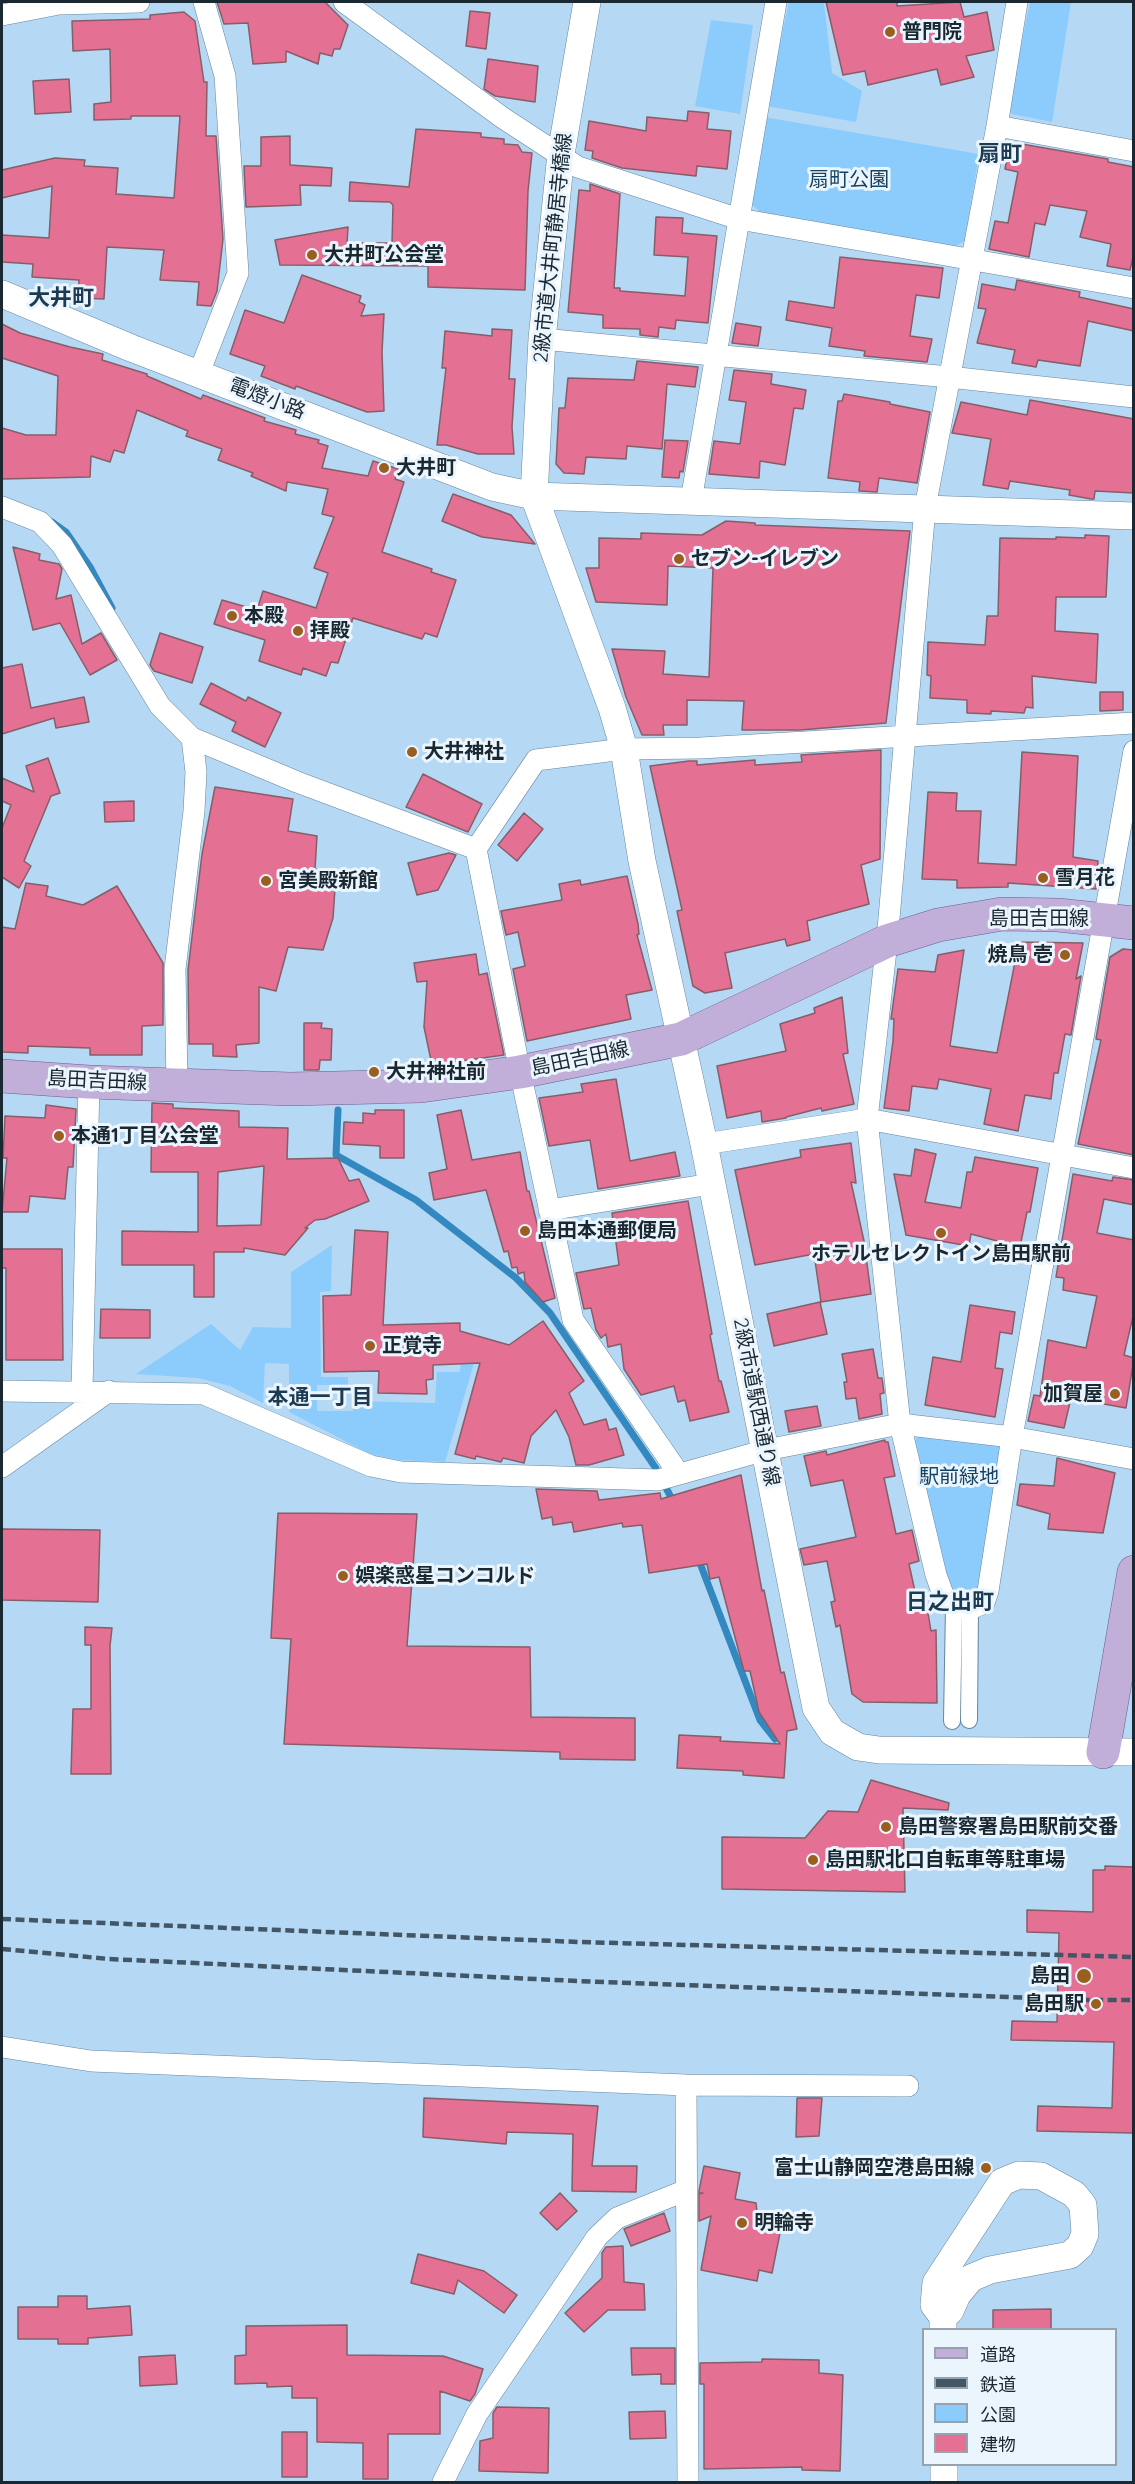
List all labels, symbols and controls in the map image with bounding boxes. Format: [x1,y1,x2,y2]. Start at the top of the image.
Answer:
place label: 普門院 [902,20,962,44]
marker: 普門院 [883,25,897,39]
street label: 2級市道大井町静居寺橋線 [529,132,577,364]
district label: 扇町 [978,141,1022,167]
park label: 扇町公園 [809,168,889,192]
place label: 大井町公会堂 [324,243,444,267]
marker: 大井町公会堂 [305,248,319,262]
district label: 大井町 [28,285,94,311]
street label: 電燈小路 [225,373,309,425]
place label: 大井町 [396,456,456,480]
marker: 大井町 [377,461,391,475]
place label: セブン-イレブン [691,547,839,571]
marker: セブン-イレブン [672,552,686,566]
place label: 本殿 [244,604,284,628]
marker: 本殿 [225,609,239,623]
place label: 拝殿 [310,619,350,643]
marker: 拝殿 [291,624,305,638]
place label: 大井神社 [424,740,504,764]
marker: 大井神社 [405,745,419,759]
place label: 雪月花 [1055,866,1115,890]
place label: 宮美殿新館 [278,869,378,893]
marker: 雪月花 [1036,871,1050,885]
marker: 宮美殿新館 [259,874,273,888]
street label: 島田吉田線 [989,907,1089,931]
place label: 焼鳥 壱 [987,943,1053,967]
marker: 焼鳥 壱 [1058,948,1072,962]
street label: 島田吉田線 [529,1037,631,1081]
place label: 大井神社前 [386,1060,486,1084]
marker: 大井神社前 [367,1065,381,1079]
street label: 島田吉田線 [46,1066,148,1096]
place label: 本通1丁目公会堂 [71,1124,219,1148]
marker: 本通1丁目公会堂 [52,1129,66,1143]
place label: 島田本通郵便局 [537,1219,677,1243]
marker: 島田本通郵便局 [518,1224,532,1238]
marker: ホテルセレクトイン島田駅前 [934,1226,948,1240]
place label: ホテルセレクトイン島田駅前 [811,1242,1071,1266]
street label: 2級市道駅西通り線 [728,1316,784,1488]
place label: 正覚寺 [382,1334,442,1358]
marker: 正覚寺 [363,1339,377,1353]
place label: 加賀屋 [1043,1382,1103,1406]
district label: 本通一丁目 [268,1385,372,1411]
marker: 加賀屋 [1108,1387,1122,1401]
park label: 駅前緑地 [919,1465,999,1489]
place label: 娯楽惑星コンコルド [355,1564,535,1588]
marker: 娯楽惑星コンコルド [336,1569,350,1583]
district label: 日之出町 [906,1589,994,1615]
place label: 島田警察署島田駅前交番 [898,1815,1118,1839]
marker: 島田警察署島田駅前交番 [879,1820,893,1834]
place label: 島田駅北口自転車等駐車場 [825,1848,1065,1872]
marker: 島田駅北口自転車等駐車場 [806,1853,820,1867]
place label: 島田 [1030,1964,1070,1988]
marker: 島田 [1075,1967,1093,1985]
place label: 島田駅 [1024,1992,1084,2016]
marker: 島田駅 [1089,1997,1103,2011]
place label: 富士山静岡空港島田線 [774,2156,974,2180]
marker: 富士山静岡空港島田線 [979,2161,993,2175]
place label: 明輪寺 [754,2211,814,2235]
marker: 明輪寺 [735,2216,749,2230]
legend [922,2328,1117,2466]
text: 道路 [980,2343,1016,2366]
text: 鉄道 [980,2373,1016,2396]
text: 公園 [980,2403,1016,2426]
text: 建物 [980,2433,1016,2456]

